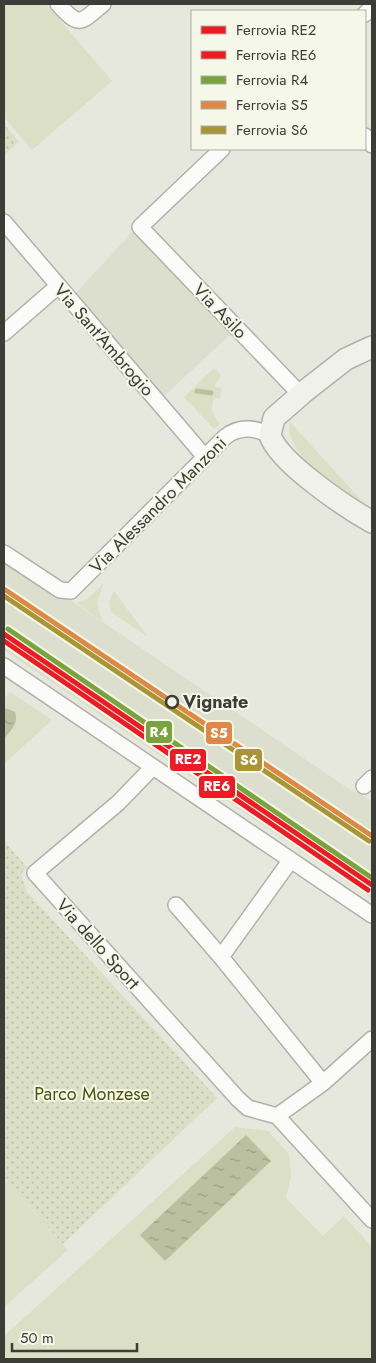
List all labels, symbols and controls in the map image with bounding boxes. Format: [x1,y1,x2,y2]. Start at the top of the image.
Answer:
legend [191,10,366,150]
text: Ferrovia RE2 [236,19,316,41]
text: Ferrovia RE6 [236,44,316,66]
text: Ferrovia R4 [236,69,308,91]
text: Ferrovia S5 [236,94,308,116]
text: Ferrovia S6 [236,119,308,141]
street label: Via Asilo [187,277,253,345]
street label: Via Sant'Ambrogio [48,278,161,402]
street label: Via Alessandro Manzoni [84,431,232,579]
place label: Vignate [182,689,248,715]
marker: Vignate [165,695,179,709]
line badge: R4 [145,720,173,744]
line badge: S5 [205,721,233,745]
text: R4 [150,722,169,742]
text: S5 [210,723,228,743]
line badge: RE2 [169,748,207,772]
line badge: S6 [234,748,263,772]
text: RE2 [175,749,201,769]
text: S6 [240,750,258,770]
line badge: RE6 [198,775,236,799]
text: RE6 [204,776,230,796]
street label: Via dello Sport [50,893,146,996]
park label: Parco Monzese [34,1081,150,1107]
scale bar [12,1320,138,1352]
text: 50 m [20,1327,54,1349]

